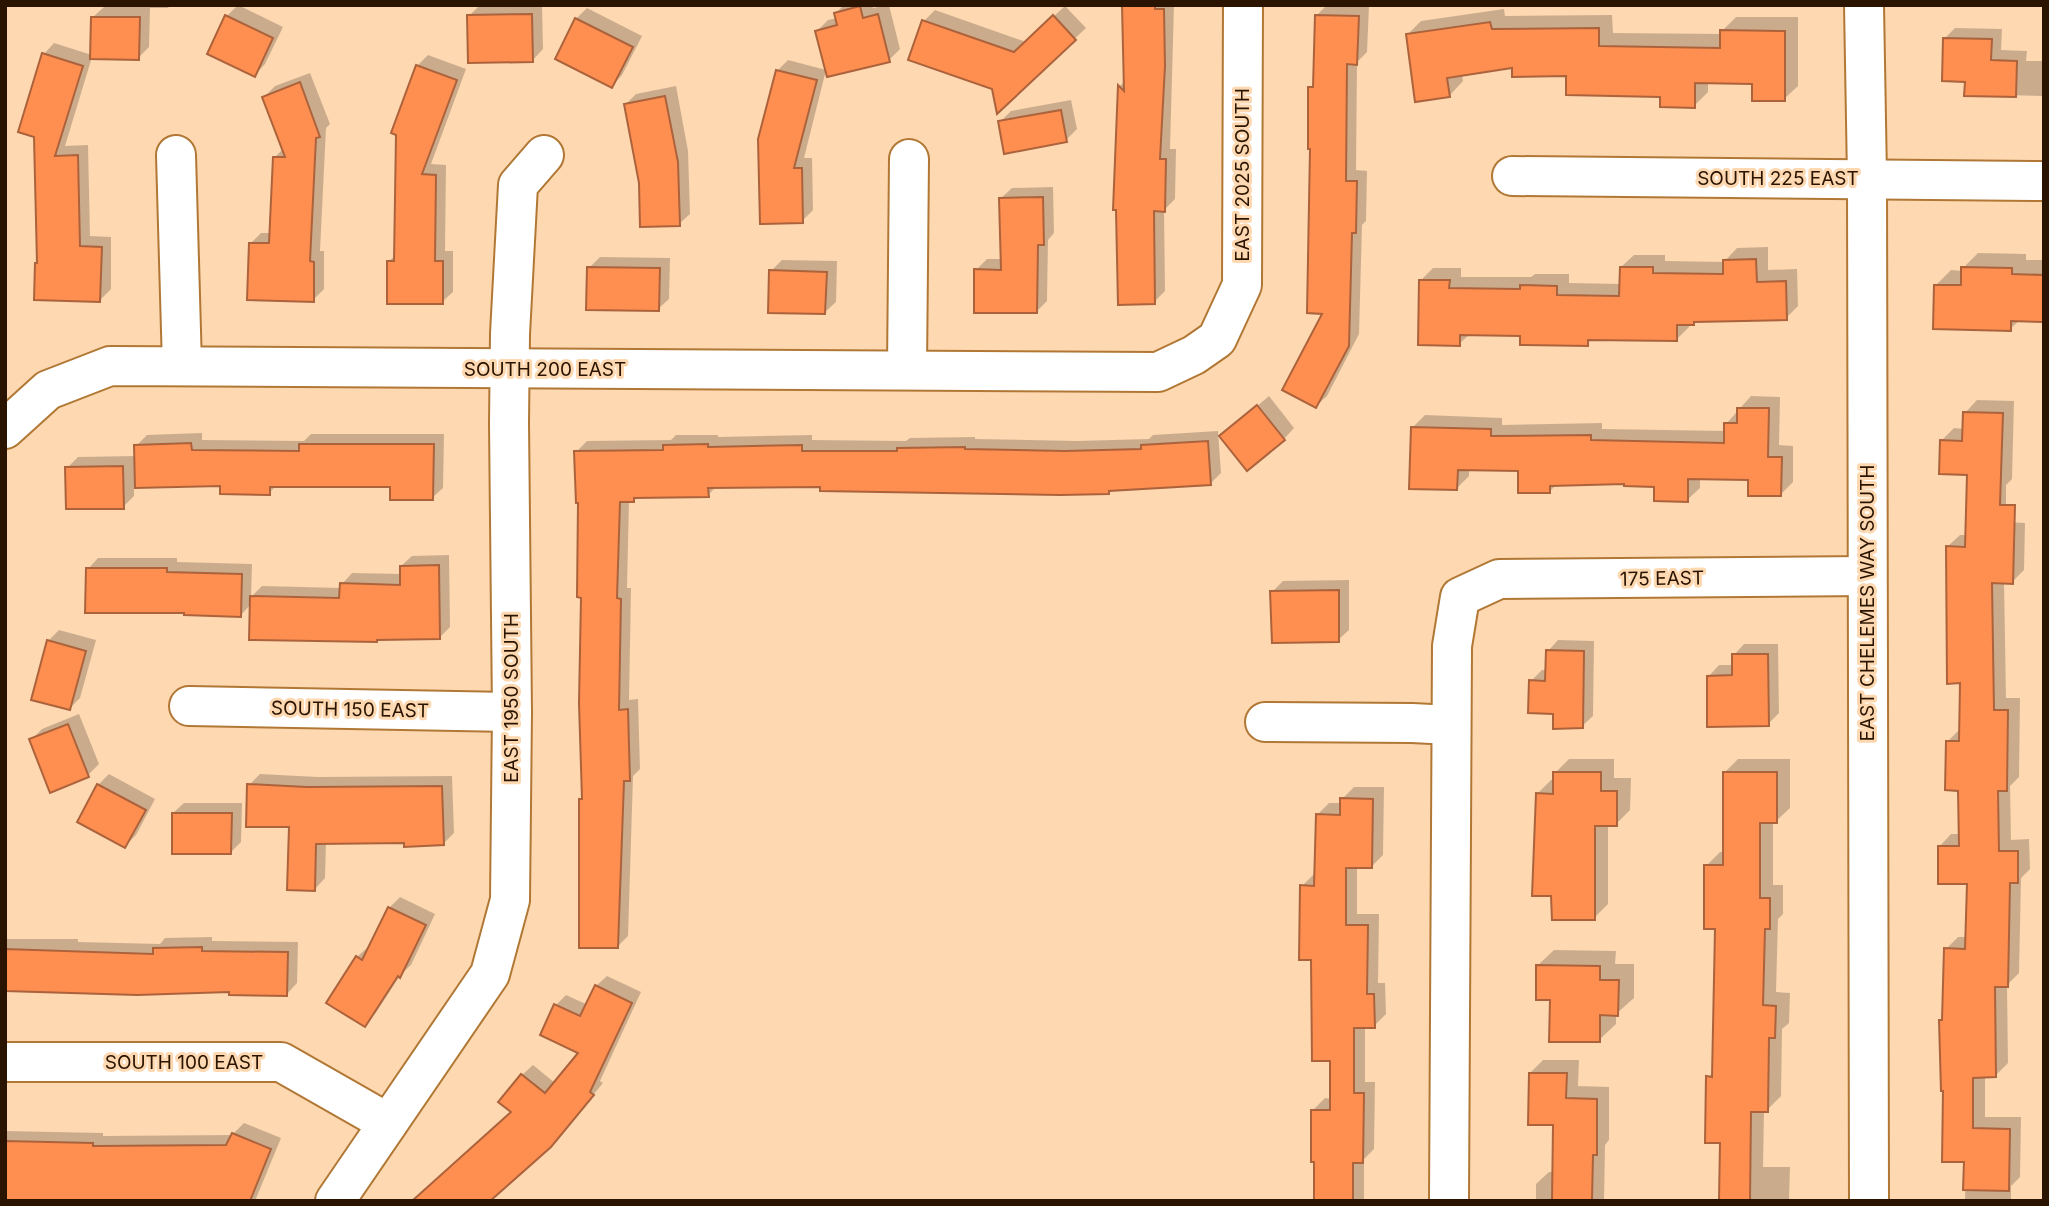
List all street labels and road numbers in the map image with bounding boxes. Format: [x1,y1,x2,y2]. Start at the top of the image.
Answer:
street label: EAST 2025 SOUTH [1231,88,1254,262]
street label: SOUTH 225 EAST [1697,167,1859,190]
street label: SOUTH 200 EAST [464,358,626,381]
street label: EAST CHELEMES WAY SOUTH [1856,465,1879,741]
street label: 175 EAST [1620,566,1704,591]
street label: EAST 1950 SOUTH [500,613,523,783]
street label: SOUTH 150 EAST [271,697,429,722]
street label: SOUTH 100 EAST [105,1051,263,1074]

